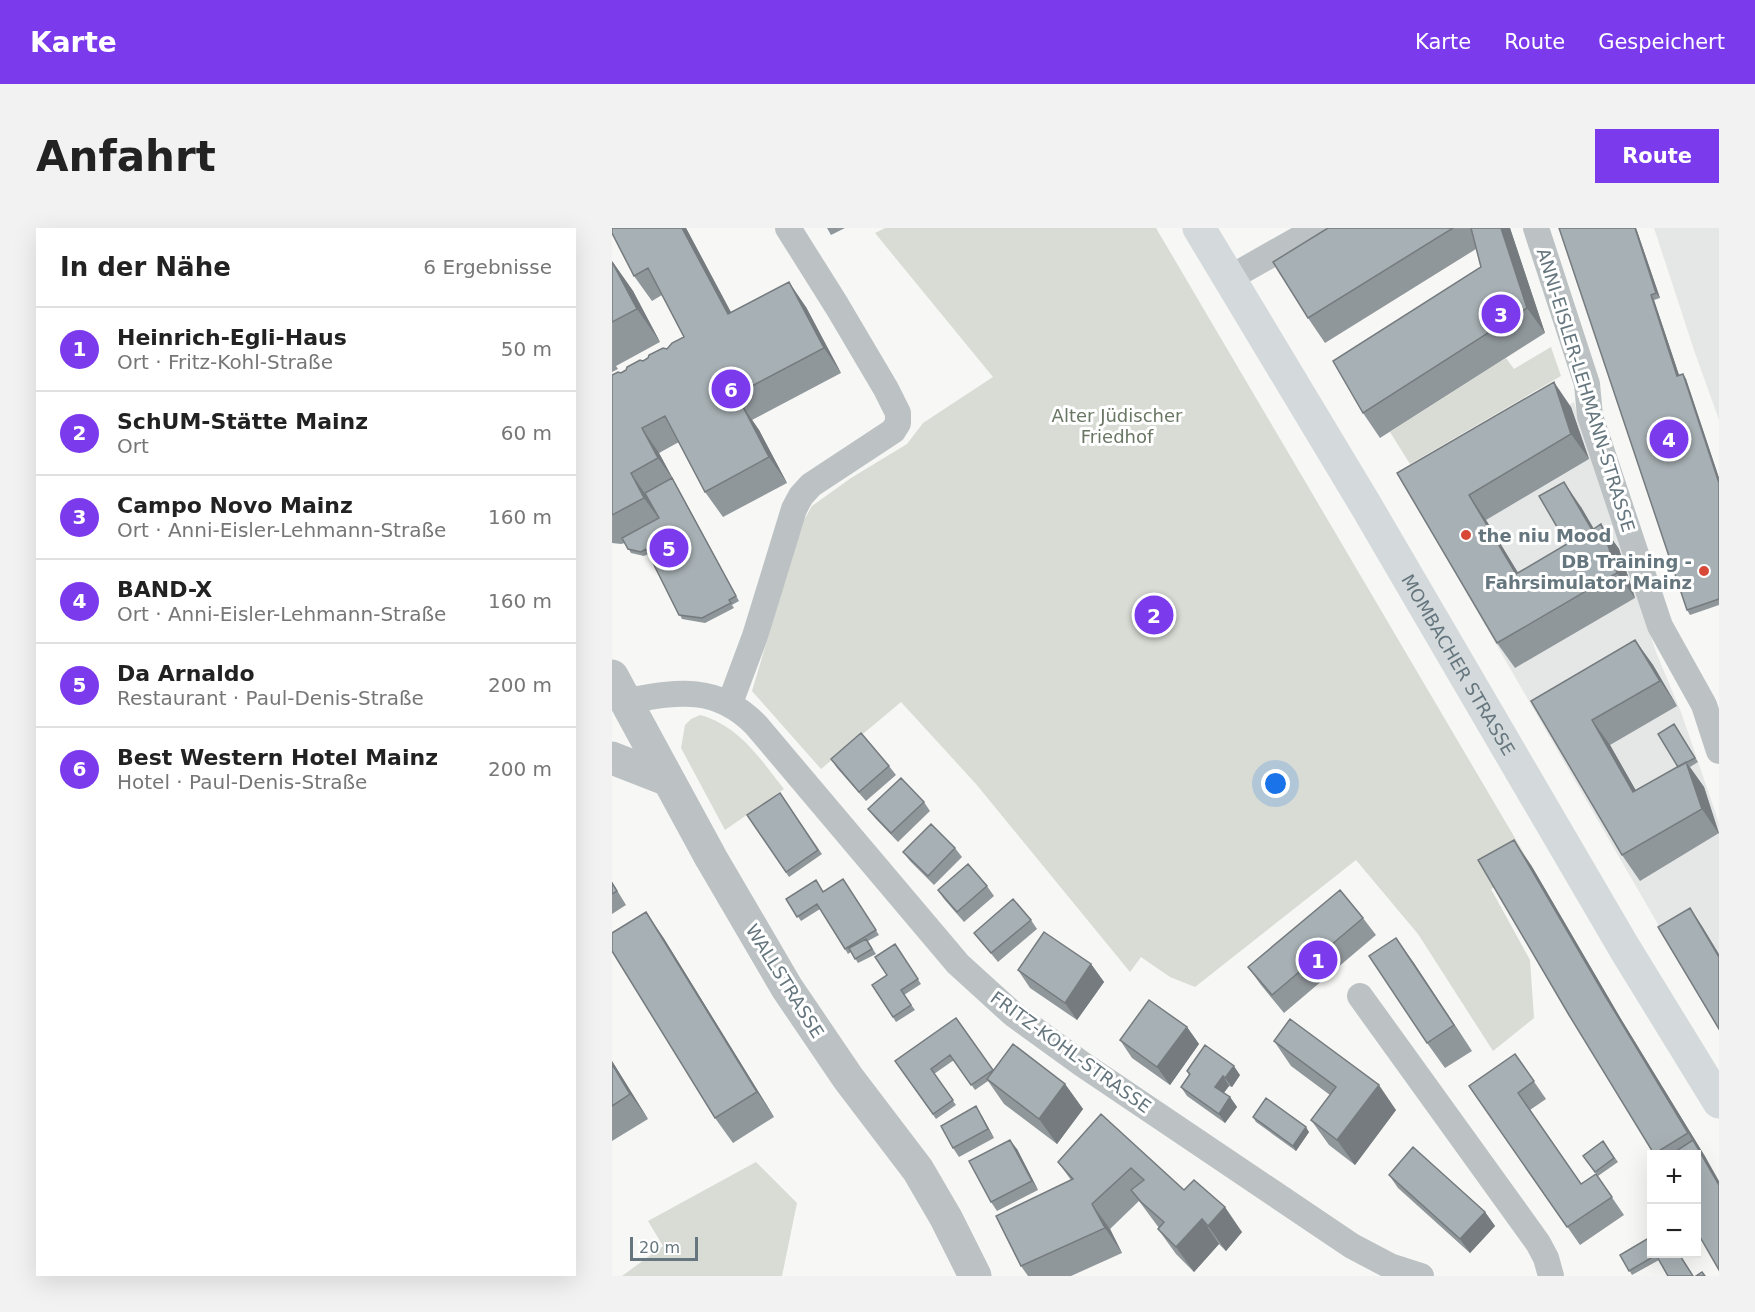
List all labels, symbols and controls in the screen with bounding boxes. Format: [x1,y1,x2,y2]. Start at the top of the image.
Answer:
text: Karte [30,26,117,59]
text: Karte [1415,30,1471,54]
text: Route [1504,30,1565,54]
text: Gespeichert [1598,30,1725,54]
button: Route [1595,129,1719,183]
text: Anfahrt [36,132,216,181]
street label: ANNI-EISLER-LEHMANN-STRASSE [1533,246,1639,534]
text: In der Nähe [60,252,231,282]
text: 6 Ergebnisse [423,255,552,279]
pin: 3 [1482,292,1520,337]
text: Heinrich-Egli-Haus [117,325,347,350]
text: 1 [73,337,86,361]
text: 50 m [501,337,552,361]
text: Ort · Fritz-Kohl-Straße [117,350,333,374]
pin: 6 [712,366,750,412]
park label: Alter Jüdischer Friedhof [1052,405,1183,447]
text: SchUM-Stätte Mainz [117,409,368,434]
pin: 4 [1650,416,1688,462]
text: 2 [73,421,86,445]
text: 60 m [501,421,552,445]
text: Ort [117,434,149,458]
text: Campo Novo Mainz [117,493,353,518]
text: 3 [73,505,86,529]
text: 160 m [488,505,552,529]
text: Ort · Anni-Eisler-Lehmann-Straße [117,518,446,542]
place label: the niu Mood [1478,525,1612,546]
pin: 5 [650,526,688,570]
marker: the niu Mood [1459,528,1473,542]
place label: DB Training - Fahrsimulator Mainz [1485,551,1692,593]
marker: DB Training - Fahrsimulator Mainz [1697,564,1711,578]
street label: MOMBACHER STRASSE [1398,570,1520,759]
text: BAND-X [117,577,212,602]
text: 4 [73,589,86,613]
text: 160 m [488,589,552,613]
pin: 2 [1134,592,1174,638]
text: Ort · Anni-Eisler-Lehmann-Straße [117,602,446,626]
text: Da Arnaldo [117,661,255,686]
text: 5 [73,673,86,697]
text: 200 m [488,673,552,697]
text: Restaurant · Paul-Denis-Straße [117,686,424,710]
text: Best Western Hotel Mainz [117,745,438,770]
text: 6 [73,757,86,781]
text: 200 m [488,757,552,781]
your location [1261,769,1290,798]
text: Hotel · Paul-Denis-Straße [117,770,367,794]
street label: WALLSTRASSE [742,920,828,1042]
pin: 1 [1298,938,1338,982]
street label: FRITZ-KOHL-STRASSE [987,987,1155,1117]
map controls [1647,1150,1701,1258]
button: + [1647,1150,1701,1204]
button: − [1647,1204,1701,1258]
scale bar [630,1234,698,1262]
text: 20 m [639,1238,680,1257]

